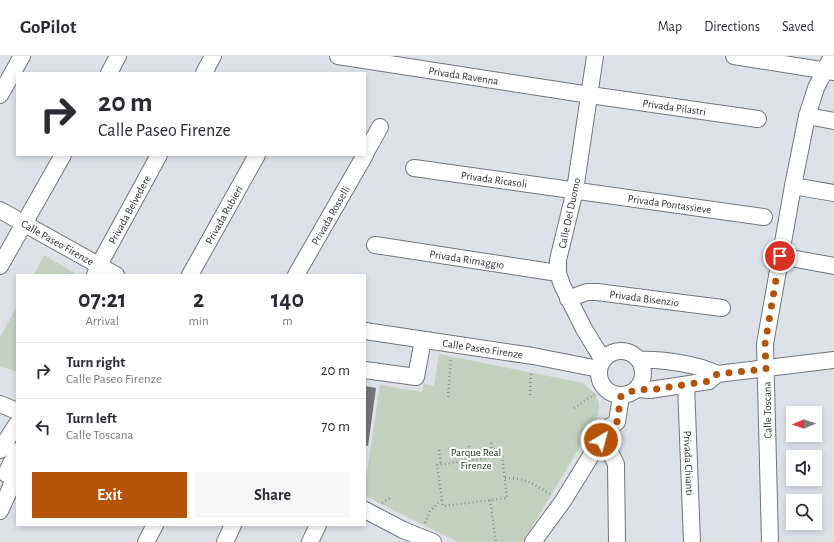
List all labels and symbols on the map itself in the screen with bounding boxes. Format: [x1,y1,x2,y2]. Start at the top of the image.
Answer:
street label: Privada Ravenna [428,65,499,87]
street label: Privada Pilastri [642,98,707,117]
street label: Privada Ricasoli [460,170,528,190]
street label: Privada Belvedere [107,173,153,246]
street label: Calle Del Duomo [557,177,582,249]
street label: Privada Rubieri [203,184,245,246]
street label: Privada Rosselli [309,184,352,247]
street label: Privada Pontassieve [627,193,712,216]
street label: Calle Paseo Firenze [19,218,95,267]
pin [763,239,797,273]
street label: Privada Rimaggio [429,248,505,271]
street label: Privada Bisenzio [609,289,680,308]
street label: Calle Paseo Firenze [442,338,524,360]
street label: Calle Toscana [762,381,773,439]
north arrow [786,406,822,442]
position arrow [580,419,622,461]
street label: Privada Chianti [682,430,695,496]
park label: Parque Real Firenze [451,447,501,471]

